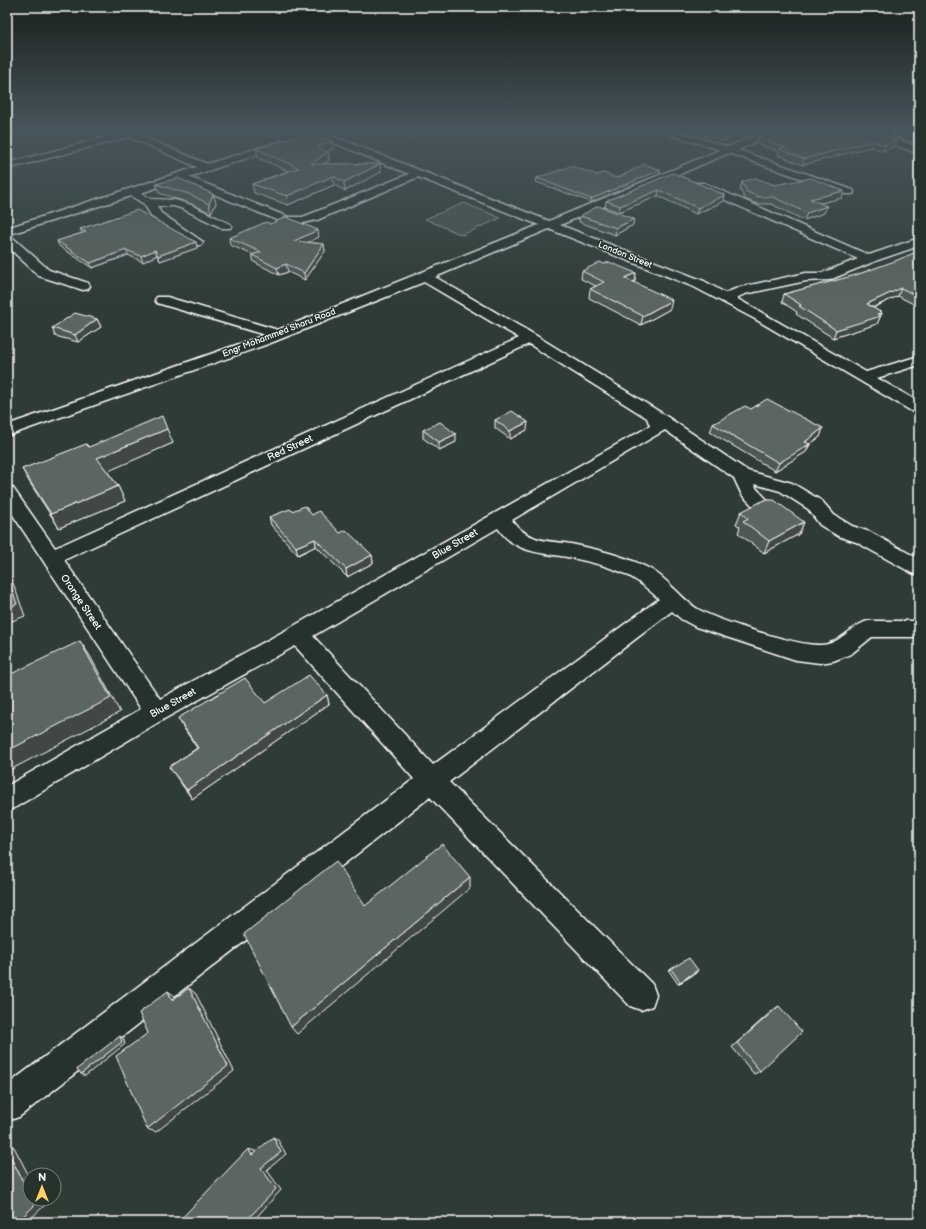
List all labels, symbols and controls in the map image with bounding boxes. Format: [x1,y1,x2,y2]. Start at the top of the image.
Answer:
street label: London Street [596,239,654,271]
street label: Engr Mohammed Sharu Road [221,306,337,360]
street label: Red Street [265,432,315,464]
street label: Blue Street [430,526,480,562]
street label: Orange Street [58,572,104,632]
street label: Blue Street [148,685,198,721]
north arrow [22,1167,62,1207]
text: N [38,1171,46,1184]

